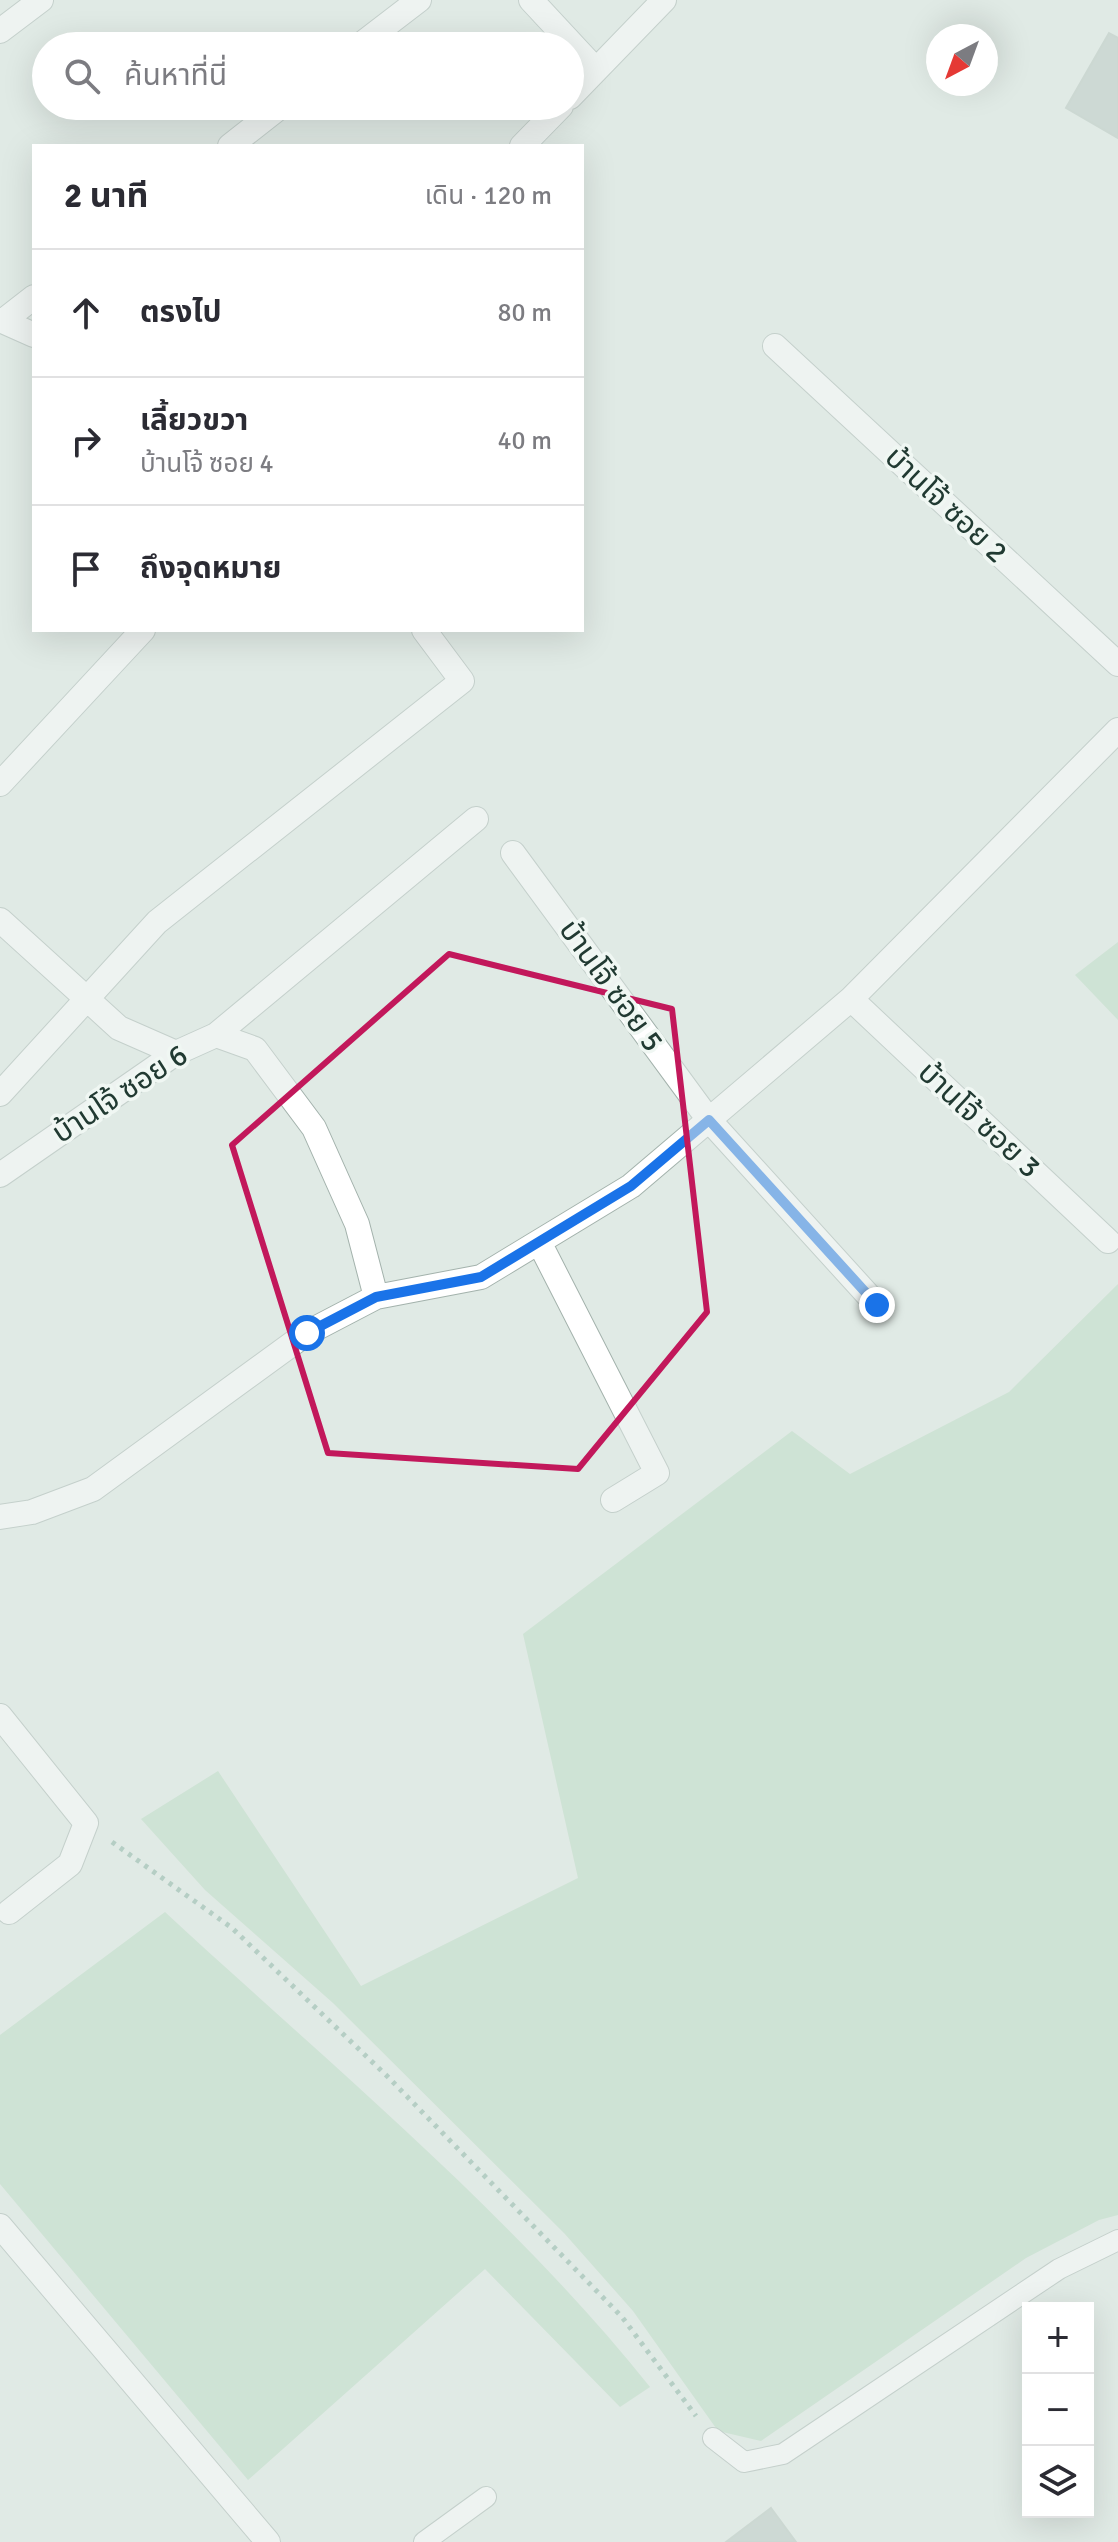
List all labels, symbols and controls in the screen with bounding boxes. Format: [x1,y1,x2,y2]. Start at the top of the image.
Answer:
north arrow [926,24,998,96]
search box [32,32,584,120]
icon: search [60,54,104,98]
text: ค้นหาที่นี่ [124,57,227,94]
text: 2 นาที [64,175,149,217]
text: เดิน · 120 m [425,180,552,212]
icon: ahead [64,291,108,335]
text: ตรงไป [140,294,222,331]
text: 80 m [497,297,552,329]
text: เลี้ยวขวา [140,402,248,439]
icon: right [64,419,108,463]
text: 40 m [497,425,552,457]
street label: บ้านโจ้ ซอย 2 [877,439,1015,571]
text: บ้านโจ้ ซอย 4 [140,448,274,480]
icon: arrive [64,547,108,591]
text: ถึงจุดหมาย [140,550,281,587]
street label: บ้านโจ้ ซอย 5 [551,913,671,1059]
street label: บ้านโจ้ ซอย 6 [45,1037,195,1151]
street label: บ้านโจ้ ซอย 3 [910,1054,1048,1186]
route end [859,1287,895,1323]
route start [289,1315,325,1351]
map controls [1022,2302,1094,2518]
button: + [1022,2302,1094,2374]
button: − [1022,2374,1094,2446]
button: layers [1022,2446,1094,2518]

